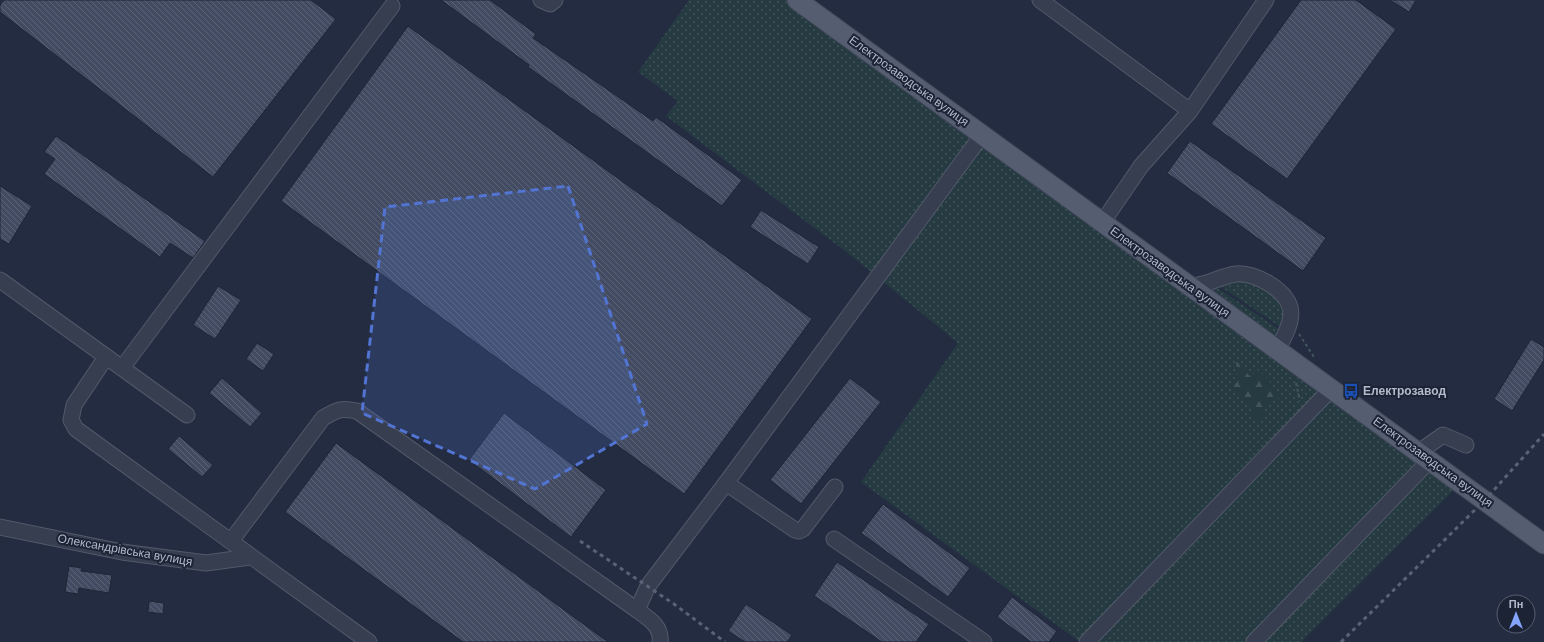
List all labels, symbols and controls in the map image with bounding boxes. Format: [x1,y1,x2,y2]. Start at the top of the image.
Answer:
street label: Електрозаводська вулиця [847,33,971,129]
street label: Електрозаводська вулиця [1108,224,1232,320]
bus stop icon: Електрозавод [1342,382,1360,400]
place label: Електрозавод [1363,384,1446,398]
street label: Електрозаводська вулиця [1371,414,1495,510]
street label: Олександрівська вулиця [56,531,194,569]
north arrow [1496,594,1536,634]
text: Пн [1509,598,1523,610]

